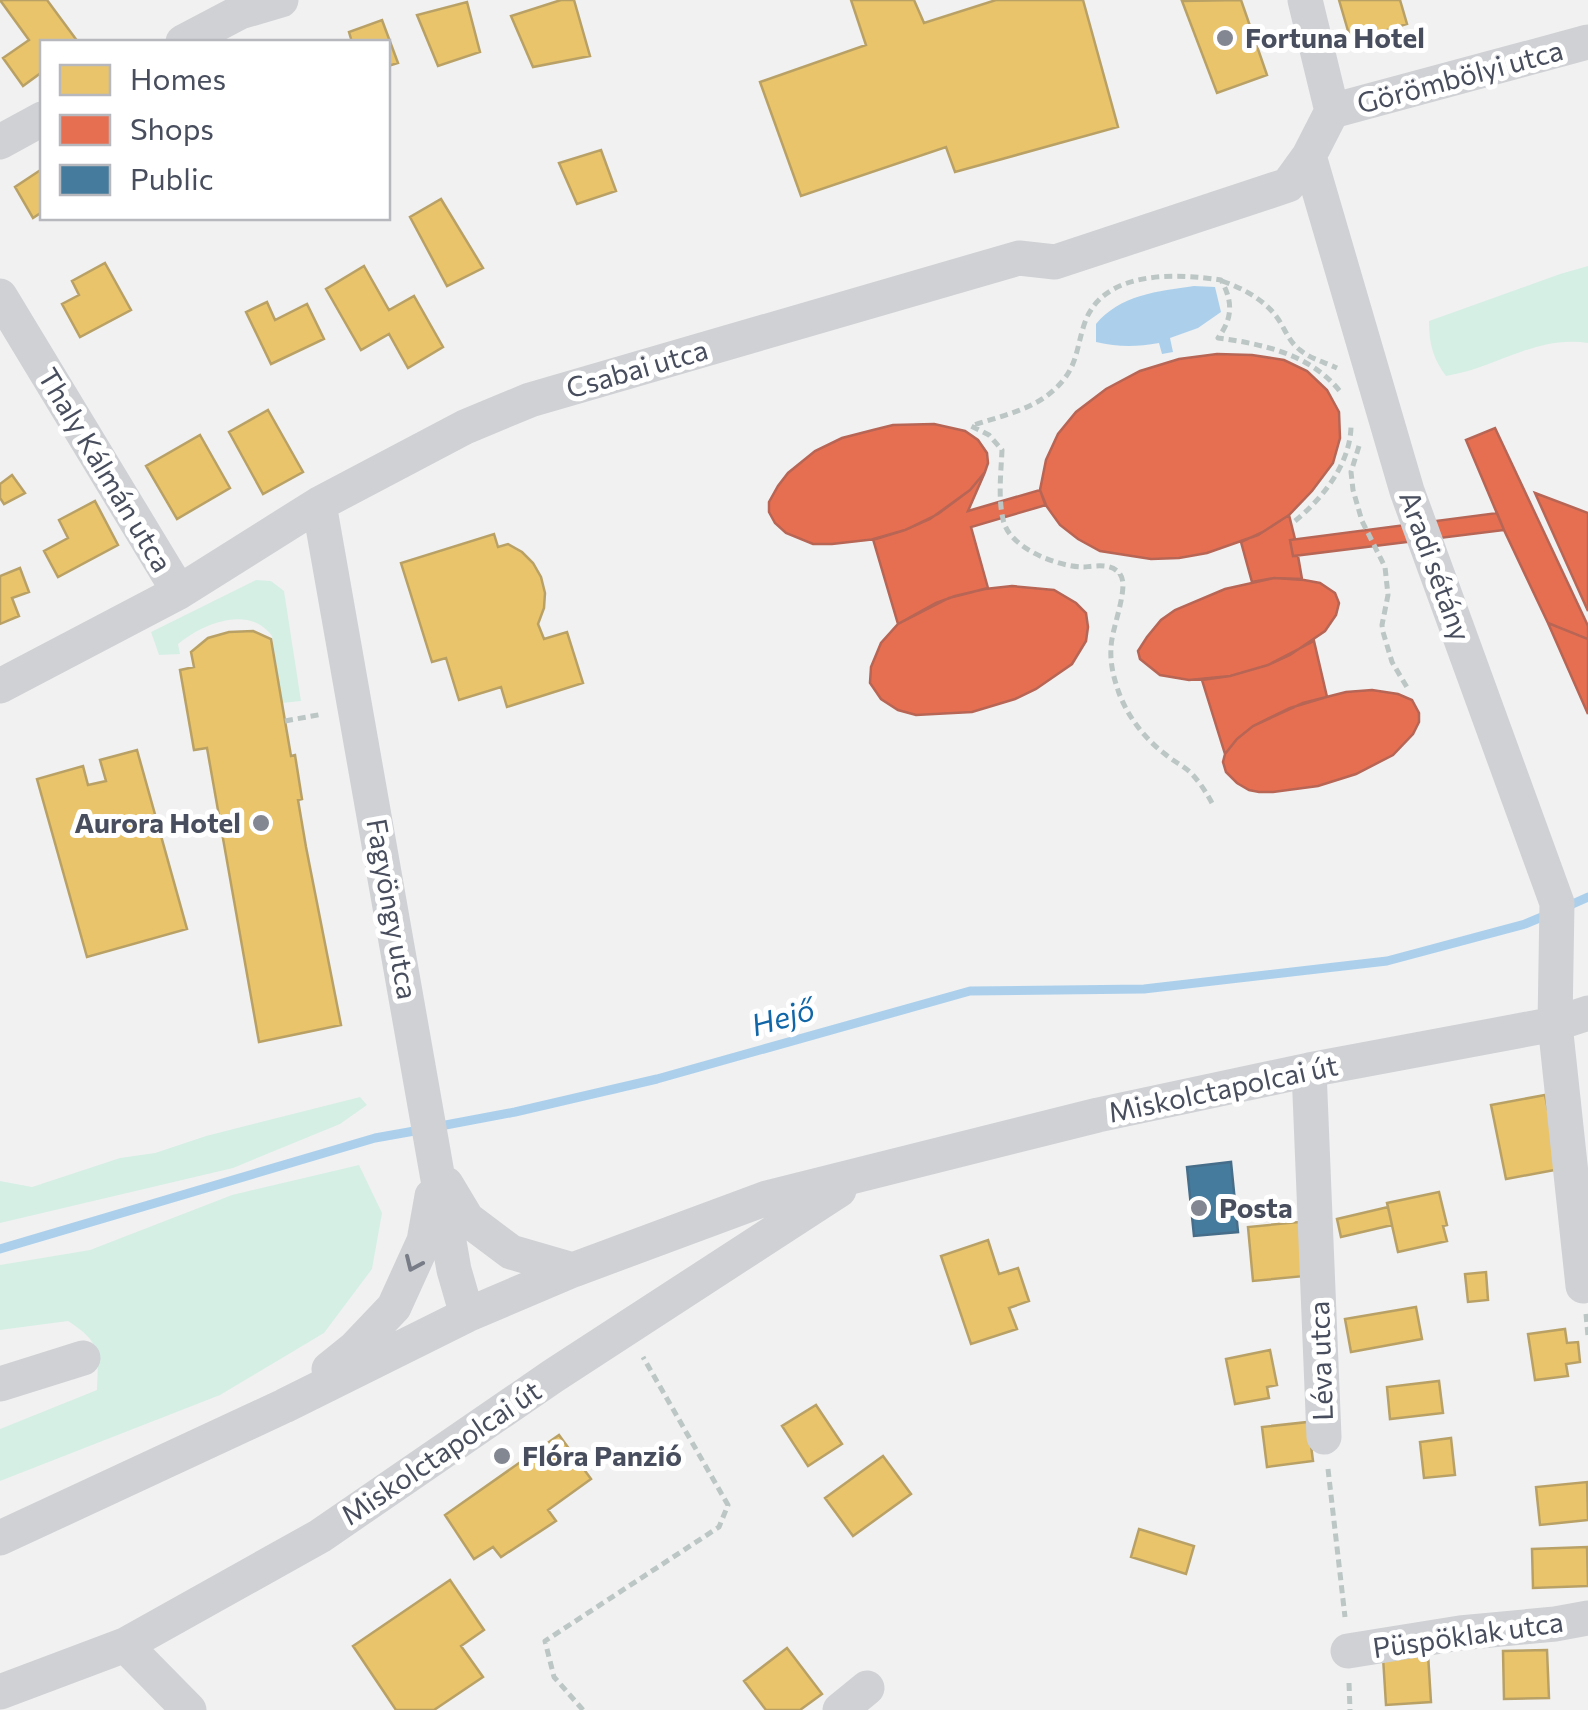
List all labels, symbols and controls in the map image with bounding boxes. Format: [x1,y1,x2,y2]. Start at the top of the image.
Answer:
place label: Fortuna Hotel [1245,20,1425,54]
marker: Fortuna Hotel [1214,27,1236,49]
street label: Görömbölyi utca [1353,32,1567,120]
legend [40,40,390,220]
text: Homes [130,59,226,96]
text: Shops [130,109,214,146]
text: Public [130,159,214,196]
street label: Csabai utca [562,332,711,404]
street label: Thaly Kálmán utca [32,361,180,578]
street label: Aradi sétány [1393,486,1479,645]
place label: Aurora Hotel [74,805,241,839]
marker: Aurora Hotel [250,812,272,834]
street label: Fagyöngy utca [360,816,426,1002]
water label: Hejő [747,988,821,1042]
street label: Miskolctapolcai út [1105,1047,1341,1129]
place label: Posta [1219,1190,1293,1224]
marker: Posta [1188,1197,1210,1219]
one-way arrow [406,1254,426,1272]
street label: Léva utca [1301,1301,1339,1422]
street label: Miskolctapolcai út [334,1373,547,1532]
place label: Flóra Panzió [522,1438,682,1472]
marker: Flóra Panzió [491,1445,513,1467]
street label: Püspöklak utca [1370,1604,1565,1664]

